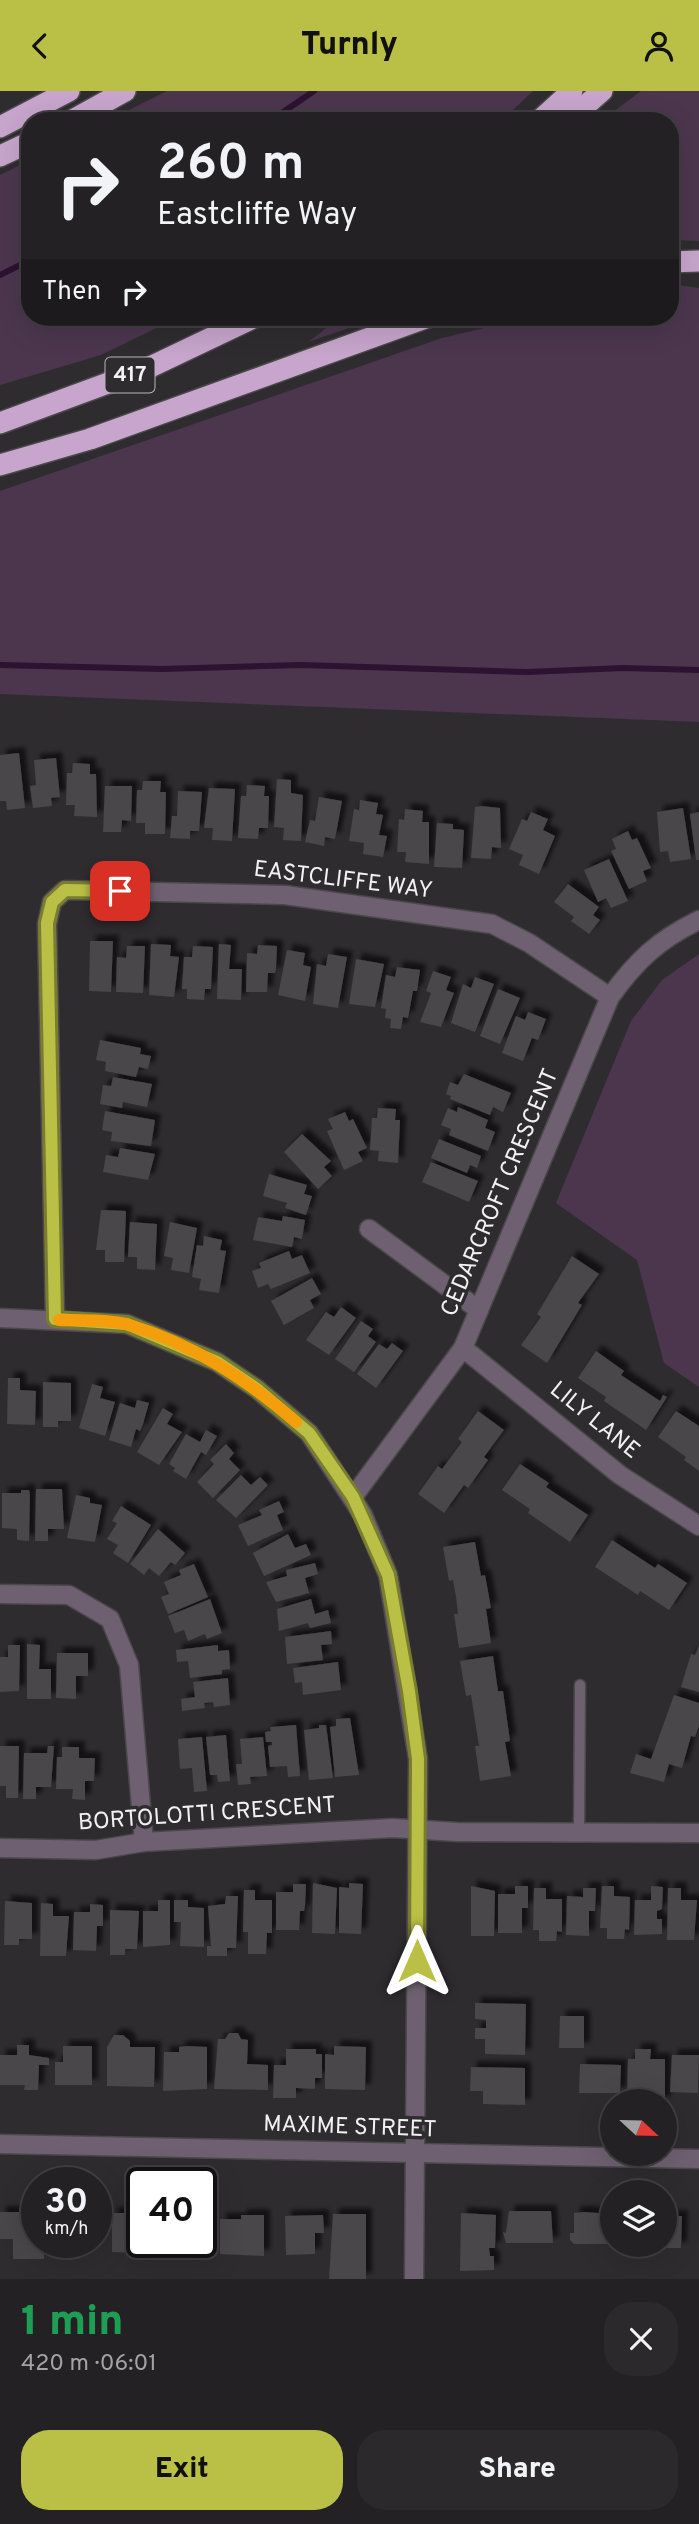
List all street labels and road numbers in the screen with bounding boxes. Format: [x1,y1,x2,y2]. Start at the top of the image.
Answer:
road number: 417 [106,357,154,393]
street label: EASTCLIFFE WAY [252,856,434,906]
street label: CEDARCROFT CRESCENT [436,1065,566,1321]
street label: LILY LANE [543,1376,645,1466]
street label: BORTOLOTTI CRESCENT [77,1792,337,1838]
street label: MAXIME STREET [263,2110,437,2146]

